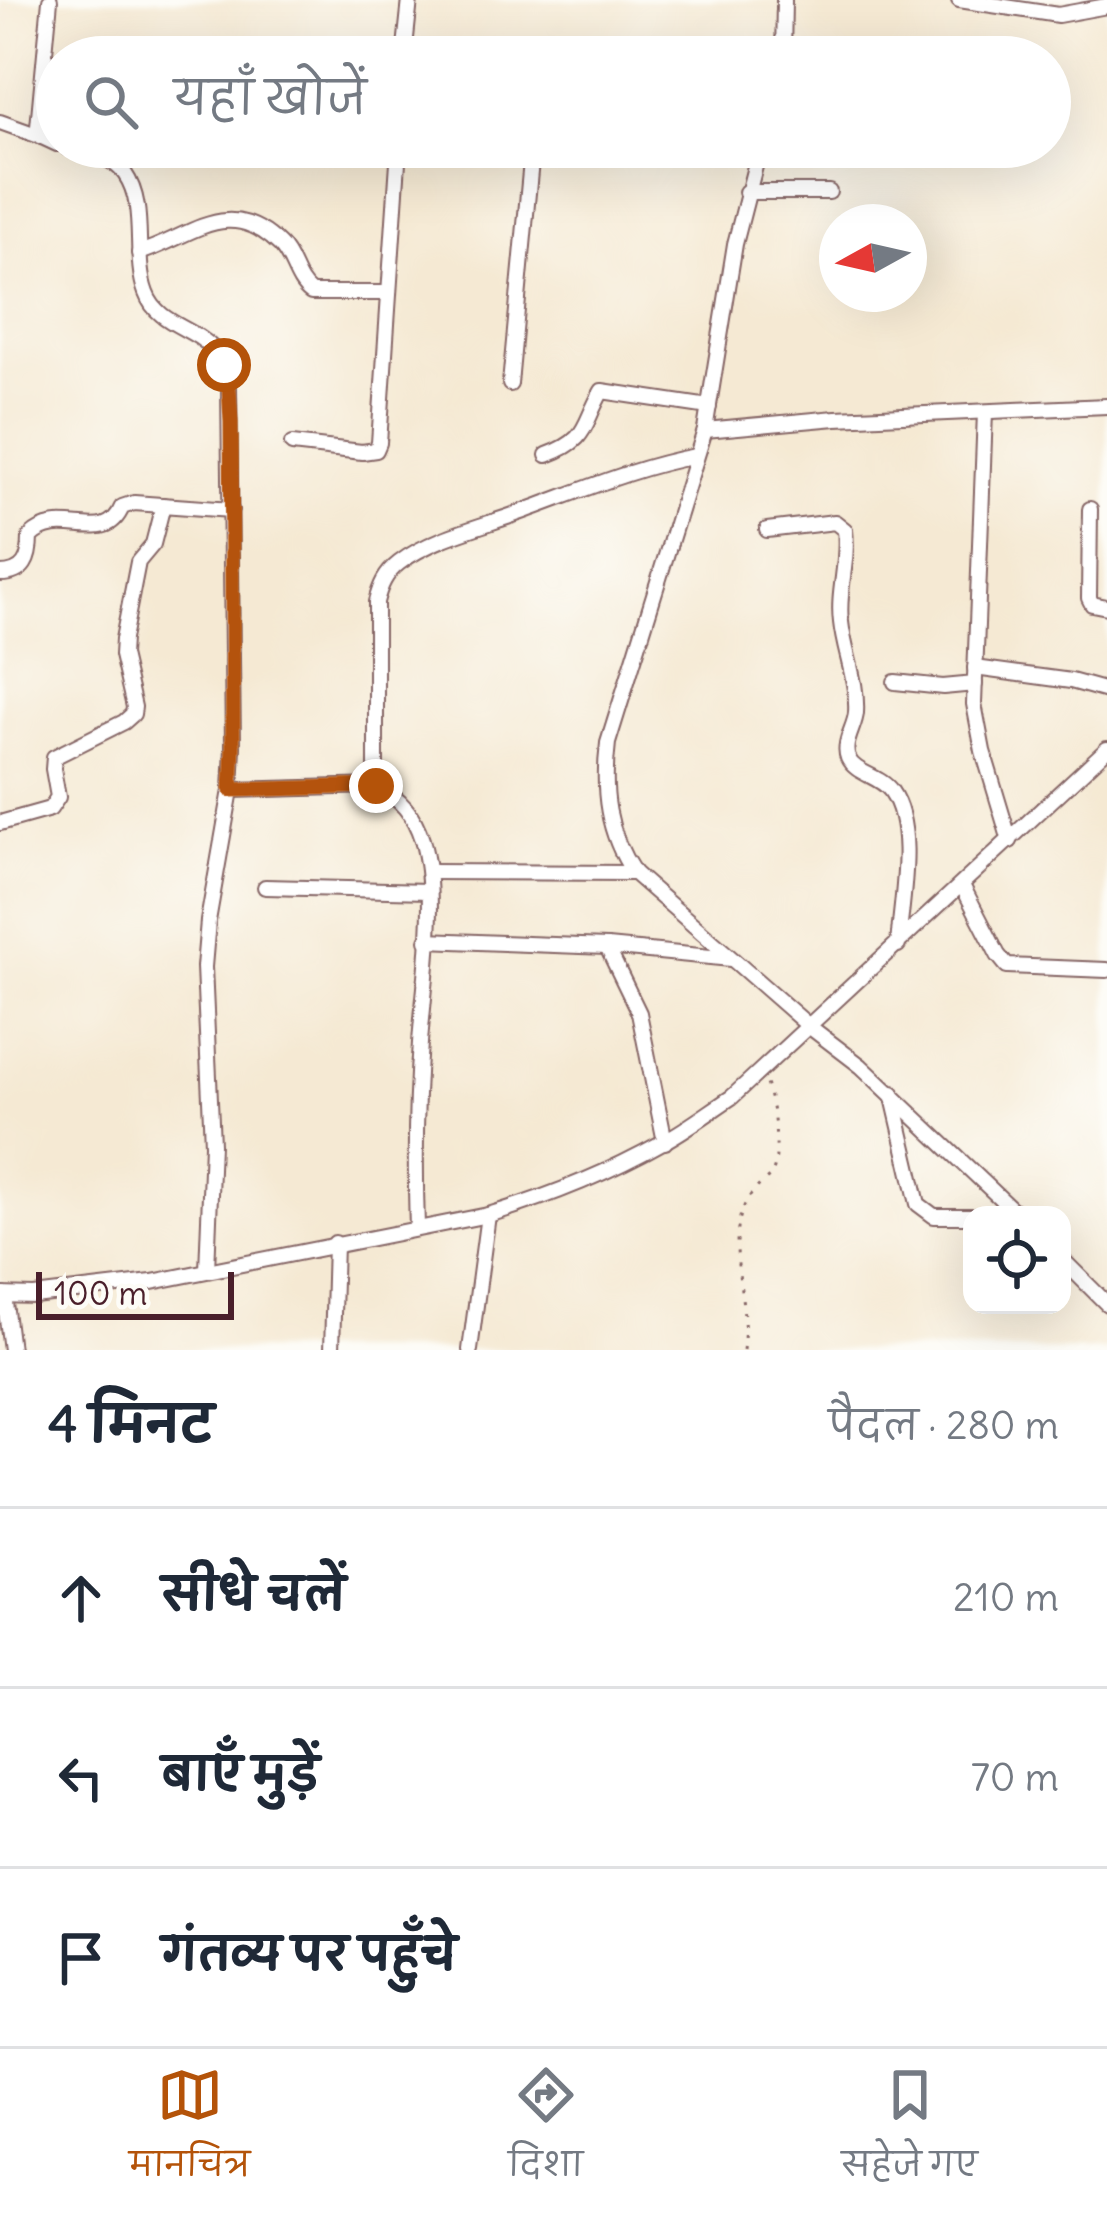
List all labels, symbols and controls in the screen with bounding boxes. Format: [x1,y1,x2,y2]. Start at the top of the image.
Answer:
search box [36,36,1071,168]
icon: search [78,69,144,135]
text: यहाँ खोजें [174,70,367,126]
north arrow [819,204,927,312]
route start [197,338,251,392]
route end [349,759,403,813]
map controls [963,1206,1071,1314]
button: locate [963,1206,1071,1314]
scale bar [36,1266,234,1319]
text: 100 m [54,1272,147,1314]
text: 4 मिनट [48,1392,213,1456]
text: पैदल · 280 m [829,1401,1059,1450]
icon: ahead [48,1565,114,1631]
text: सीधे चलें [162,1566,345,1622]
text: 210 m [953,1573,1059,1622]
icon: left [48,1745,114,1811]
text: बाएँ मुड़ें [162,1746,319,1802]
text: 70 m [971,1753,1059,1802]
icon: arrive [48,1925,114,1991]
text: गंतव्य पर पहुँचे [162,1926,457,1982]
tab: मानचित्र [129,2062,250,2201]
tab: दिशा [508,2062,583,2201]
tab: सहेजे गए [841,2062,978,2201]

